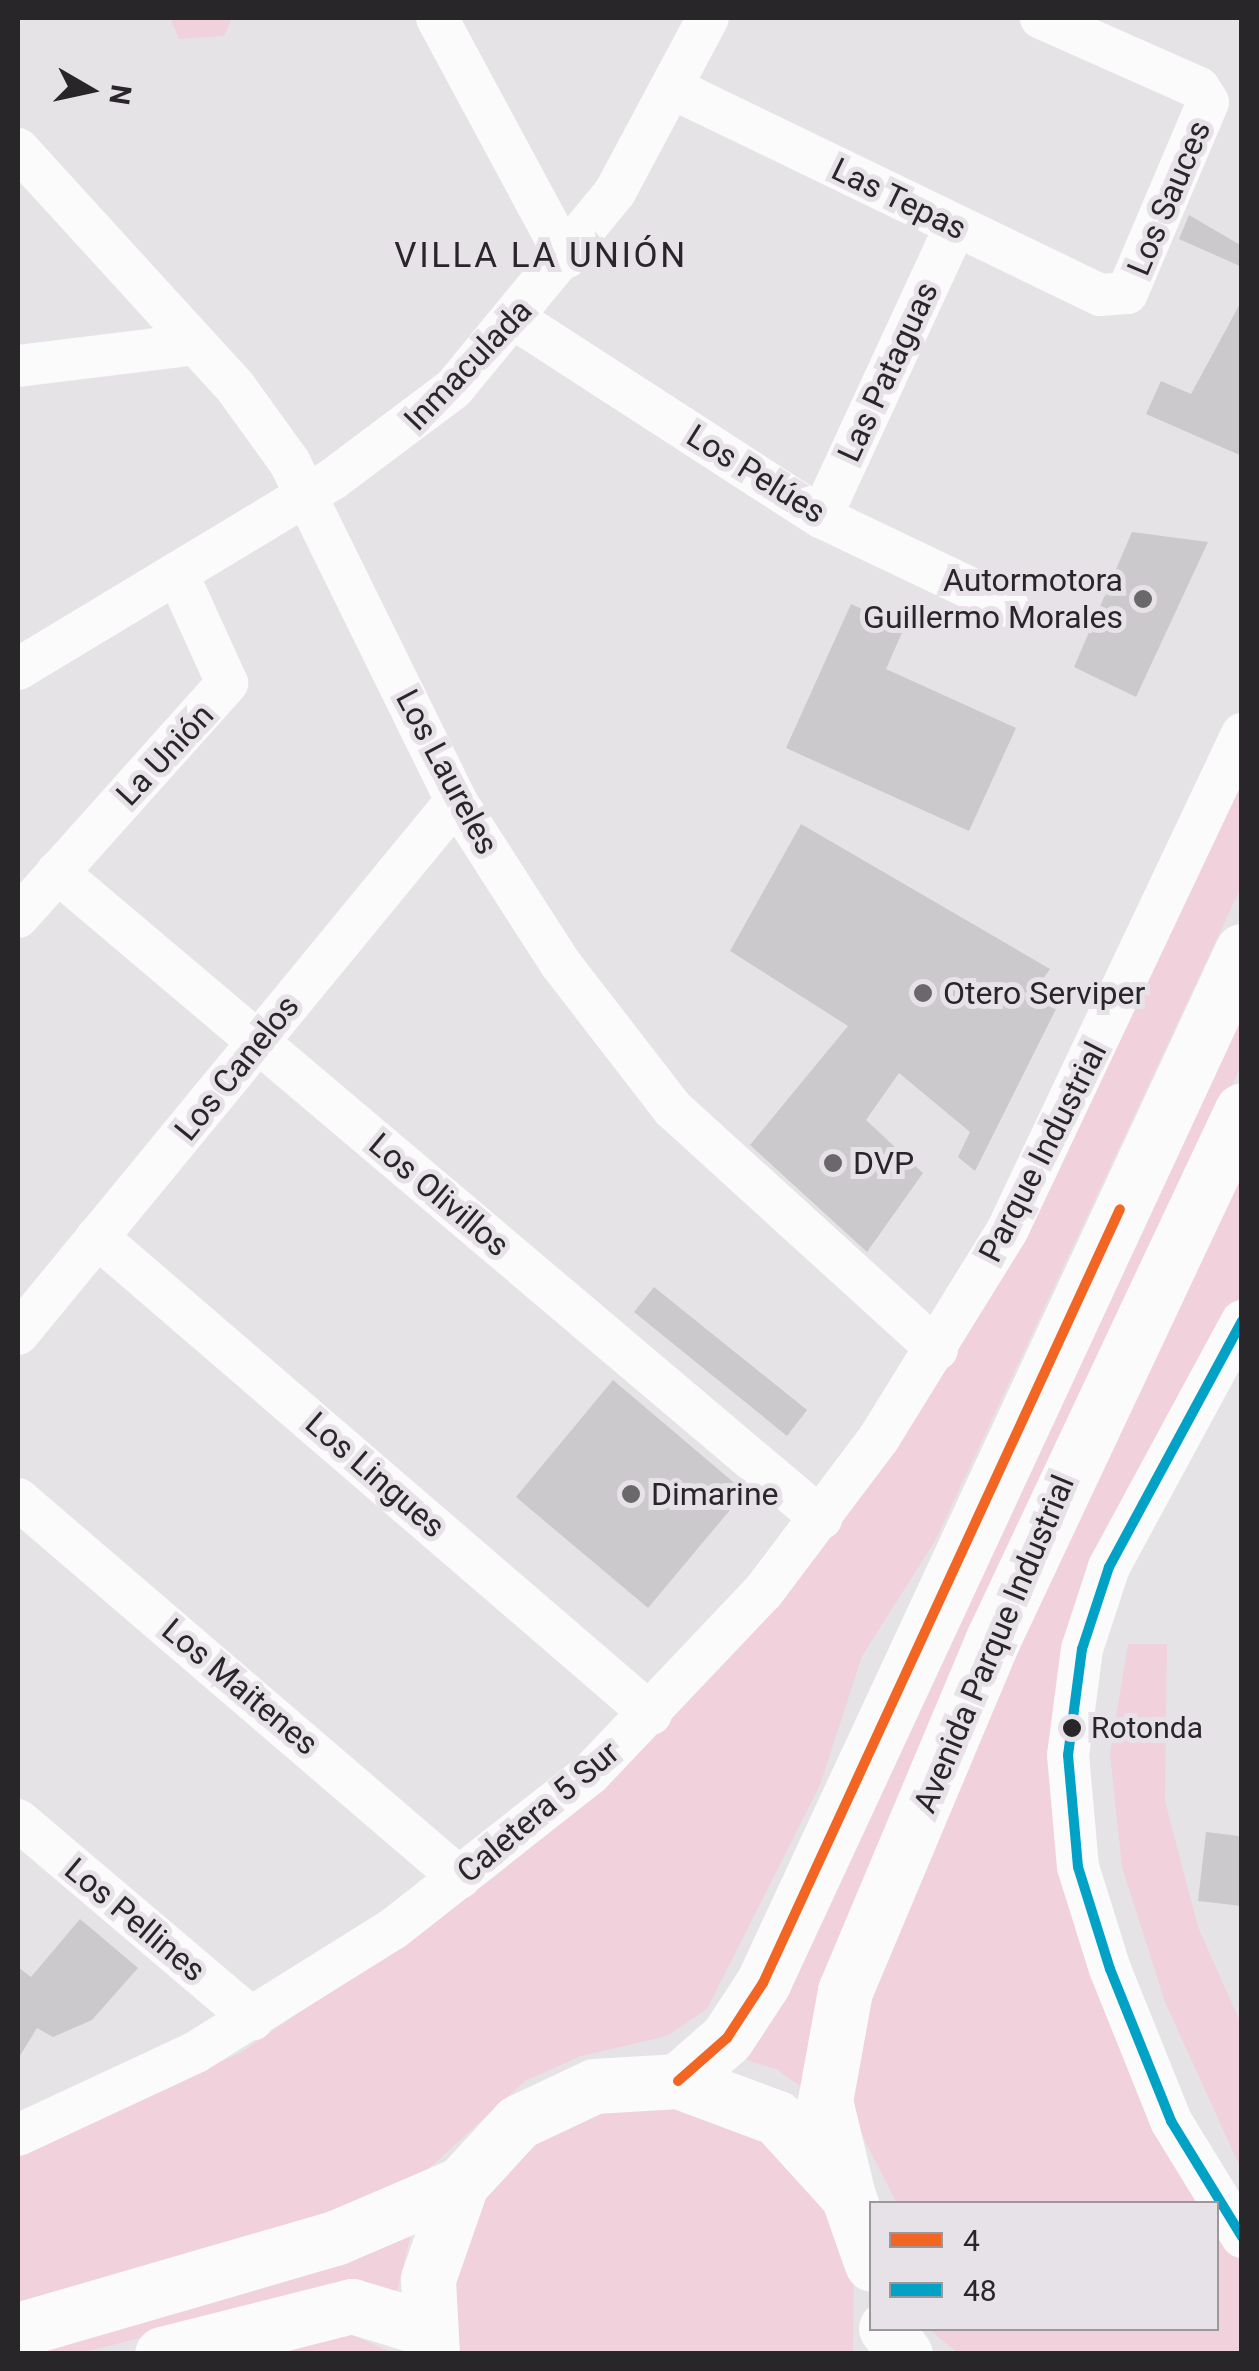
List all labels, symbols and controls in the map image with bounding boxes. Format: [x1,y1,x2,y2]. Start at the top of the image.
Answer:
north arrow [40,40,140,140]
text: N [102,82,138,107]
street label: Los Sauces [1119,115,1219,281]
street label: Las Tepas [825,150,973,248]
district label: VILLA LA UNIÓN [394,235,688,277]
street label: Las Pataguas [830,276,946,468]
street label: Inmaculada [396,292,540,438]
street label: Los Pelúes [680,416,832,532]
place label: Autormotora Guillermo Morales [863,562,1123,637]
marker: Autormotora Guillermo Morales [1132,588,1154,610]
street label: Los Laureles [388,683,506,861]
street label: La Unión [108,696,222,814]
place label: Otero Serviper [943,974,1145,1012]
marker: Otero Serviper [912,982,934,1004]
street label: Los Canelos [167,988,307,1148]
street label: Parque Industrial [971,1036,1115,1268]
street label: Los Olivillos [361,1125,517,1265]
place label: DVP [853,1144,914,1182]
marker: DVP [822,1152,844,1174]
street label: Los Lingues [298,1404,452,1546]
street label: Avenida Parque Industrial [905,1470,1083,1818]
place label: Dimarine [651,1475,779,1513]
marker: Dimarine [620,1483,642,1505]
street label: Los Maitenes [154,1611,326,1763]
place label: Rotonda [1091,1710,1203,1746]
marker: Rotonda [1062,1718,1082,1738]
street label: Caletera 5 Sur [449,1733,627,1891]
street label: Los Pellines [57,1850,213,1990]
legend [869,2201,1219,2331]
text: 4 [963,2223,980,2258]
text: 48 [963,2273,997,2308]

